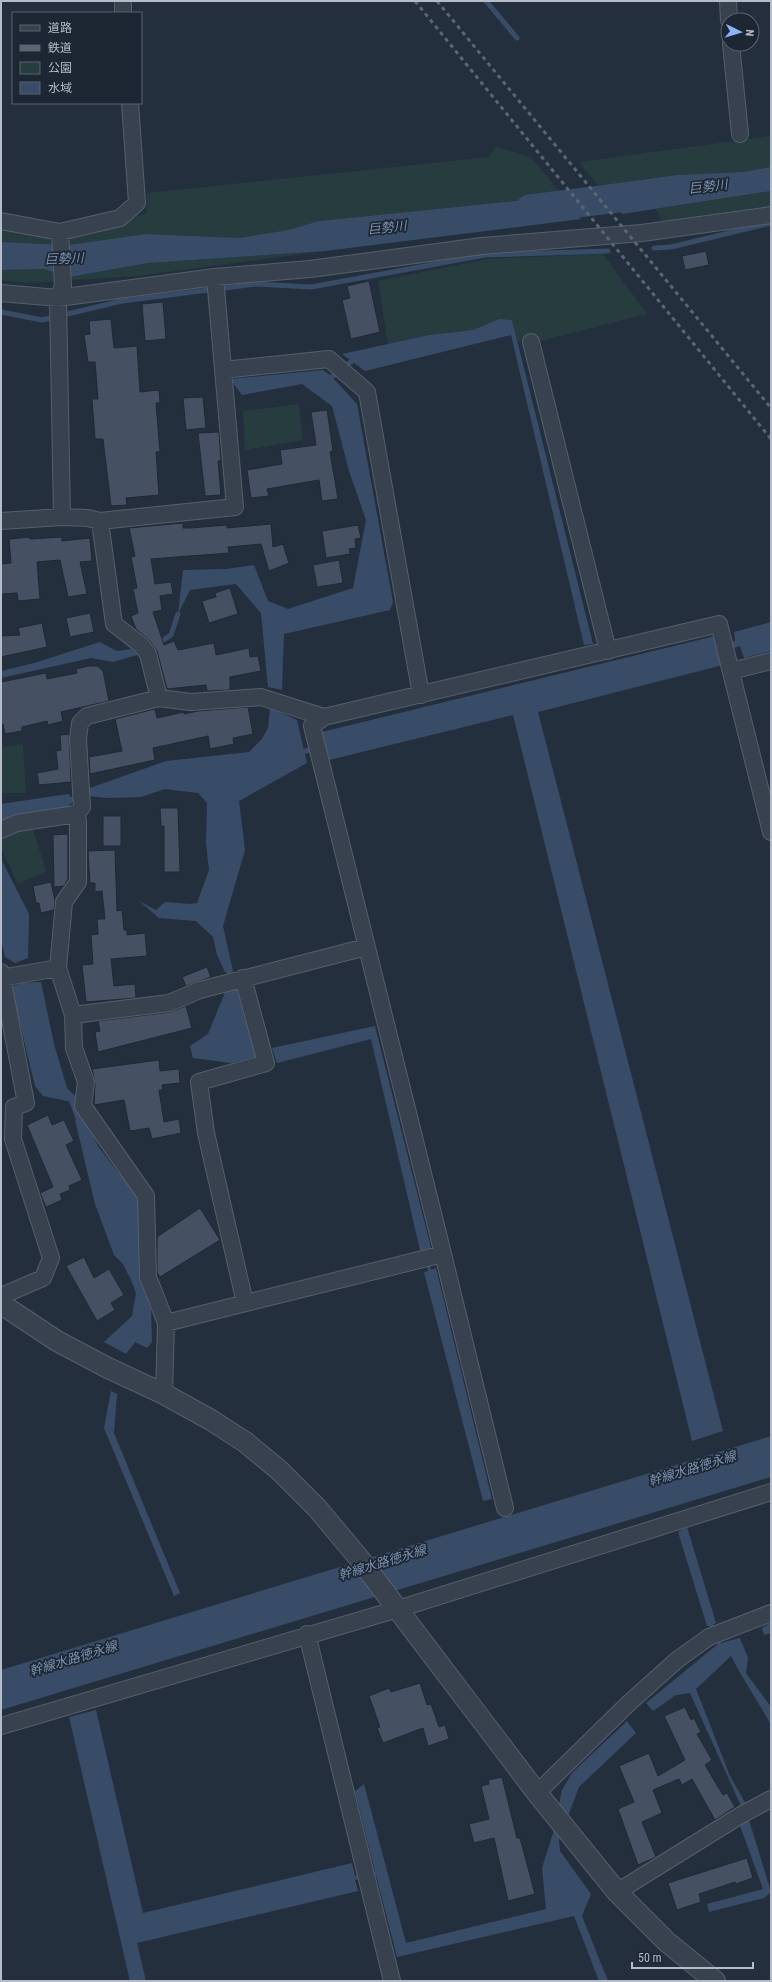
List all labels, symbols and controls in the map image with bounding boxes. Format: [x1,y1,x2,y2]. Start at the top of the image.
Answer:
legend [12,12,142,104]
north arrow [720,12,760,52]
text: 道路 [48,21,72,35]
text: N [743,29,756,37]
text: 鉄道 [48,41,72,55]
text: 公園 [48,61,72,75]
text: 水域 [48,81,72,95]
water label: 巨勢川 [688,176,730,196]
water label: 巨勢川 [367,218,409,237]
water label: 巨勢川 [44,250,86,267]
water label: 幹線水路徳永線 [646,1447,740,1489]
water label: 幹線水路徳永線 [336,1541,430,1583]
water label: 幹線水路徳永線 [27,1637,121,1679]
scale bar [632,1944,753,1970]
text: 50 m [638,1951,662,1965]

